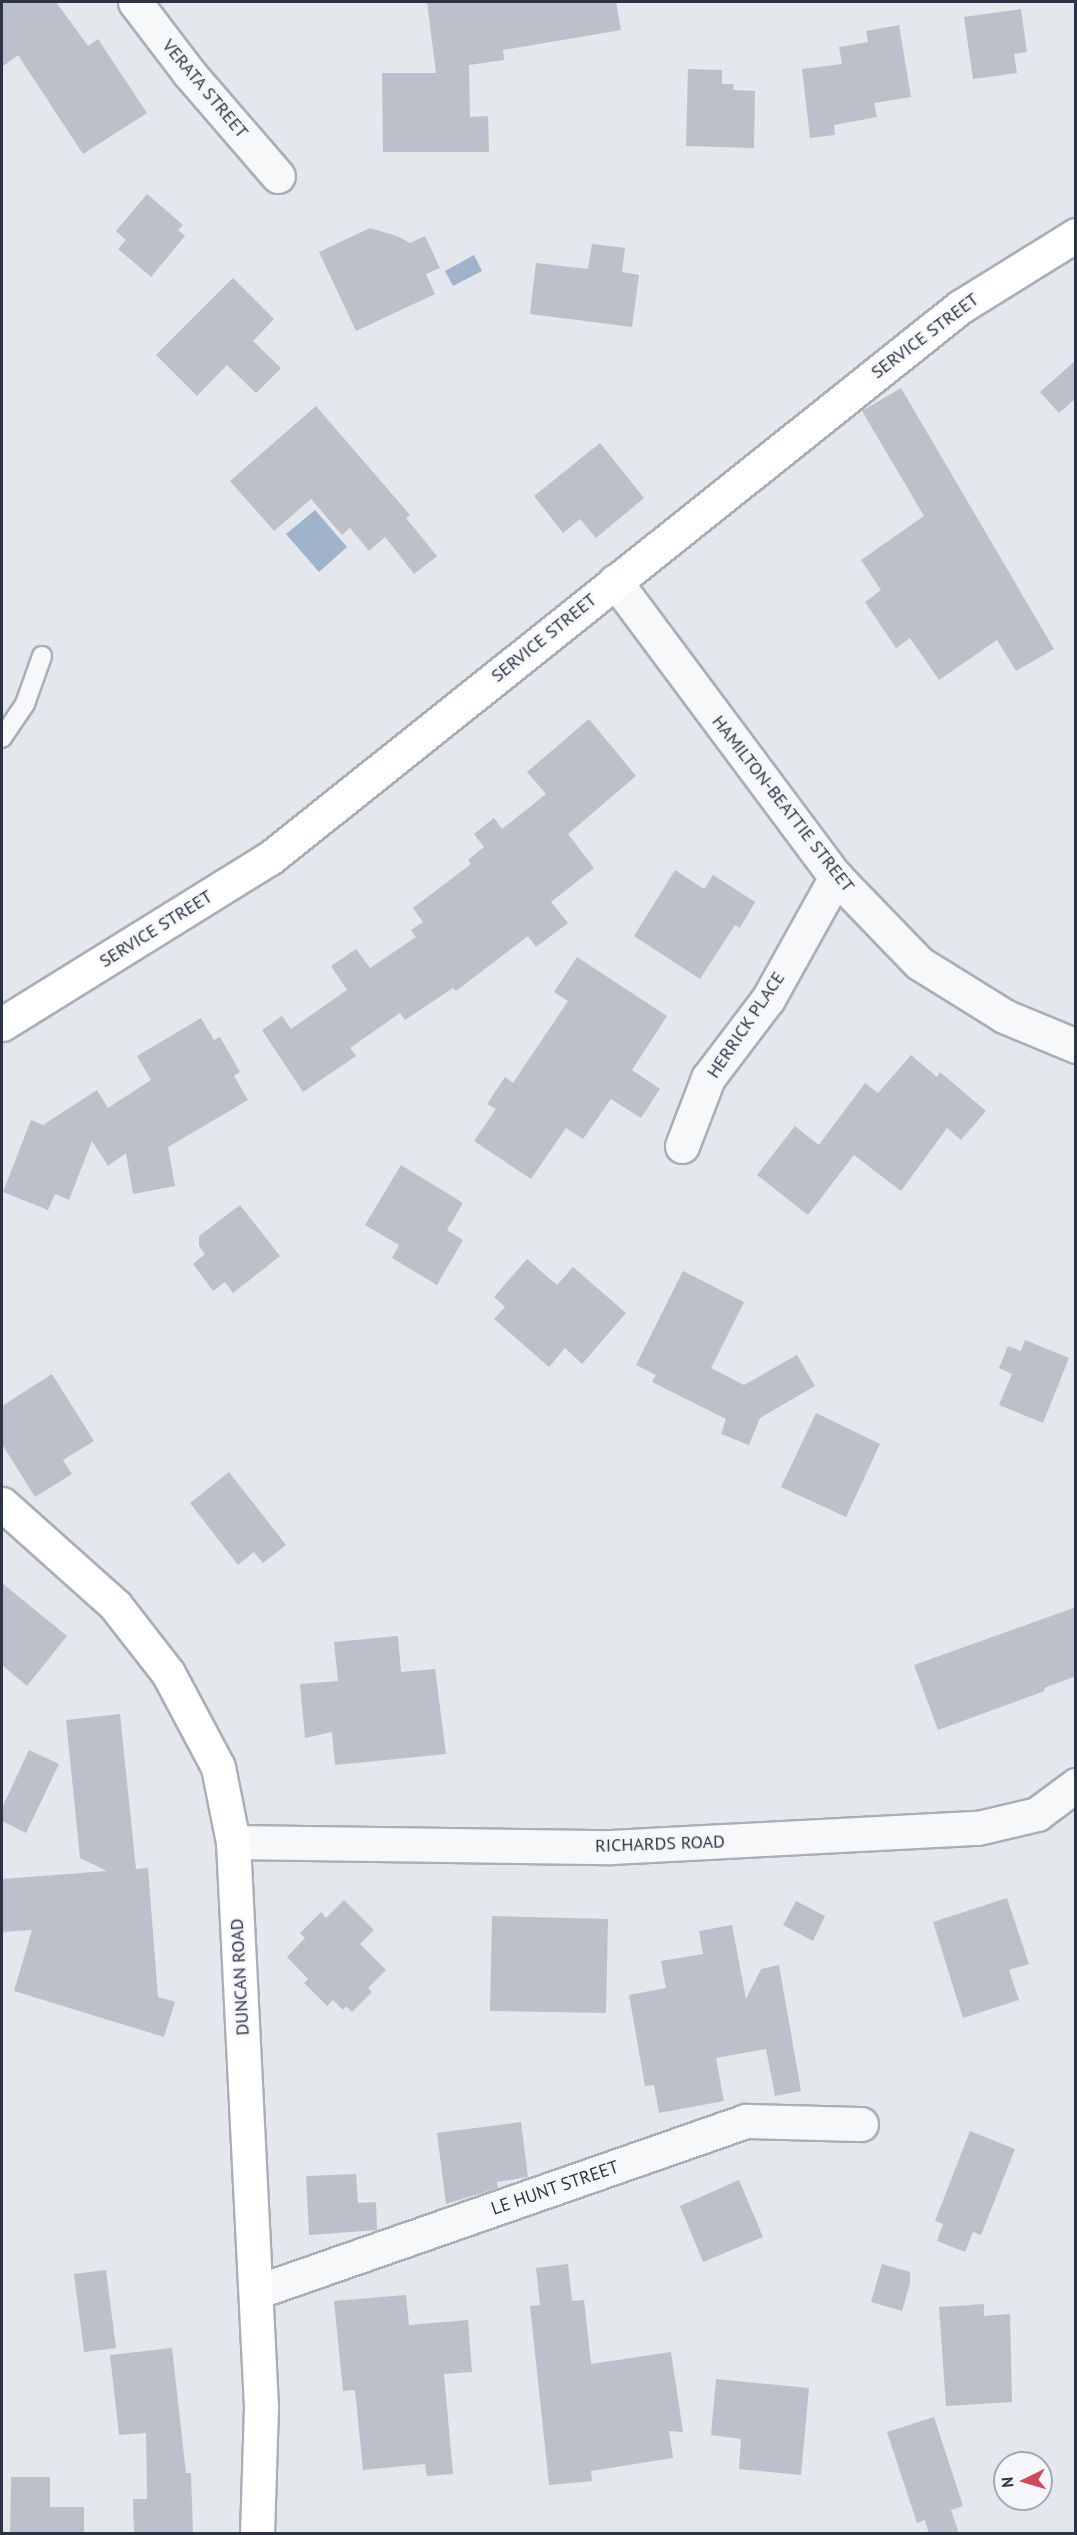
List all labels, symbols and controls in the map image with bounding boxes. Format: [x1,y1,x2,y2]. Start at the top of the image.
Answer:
street label: VERATA STREET [157,35,253,143]
street label: SERVICE STREET [867,289,983,383]
street label: SERVICE STREET [487,589,601,687]
street label: HAMILTON-BEATTIE STREET [707,711,859,897]
street label: SERVICE STREET [96,886,216,972]
street label: HERRICK PLACE [702,968,790,1082]
street label: RICHARDS ROAD [595,1831,725,1857]
street label: DUNCAN ROAD [226,1918,254,2036]
street label: LE HUNT STREET [488,2156,622,2220]
north arrow [993,2451,1053,2511]
text: N [997,2476,1017,2489]

